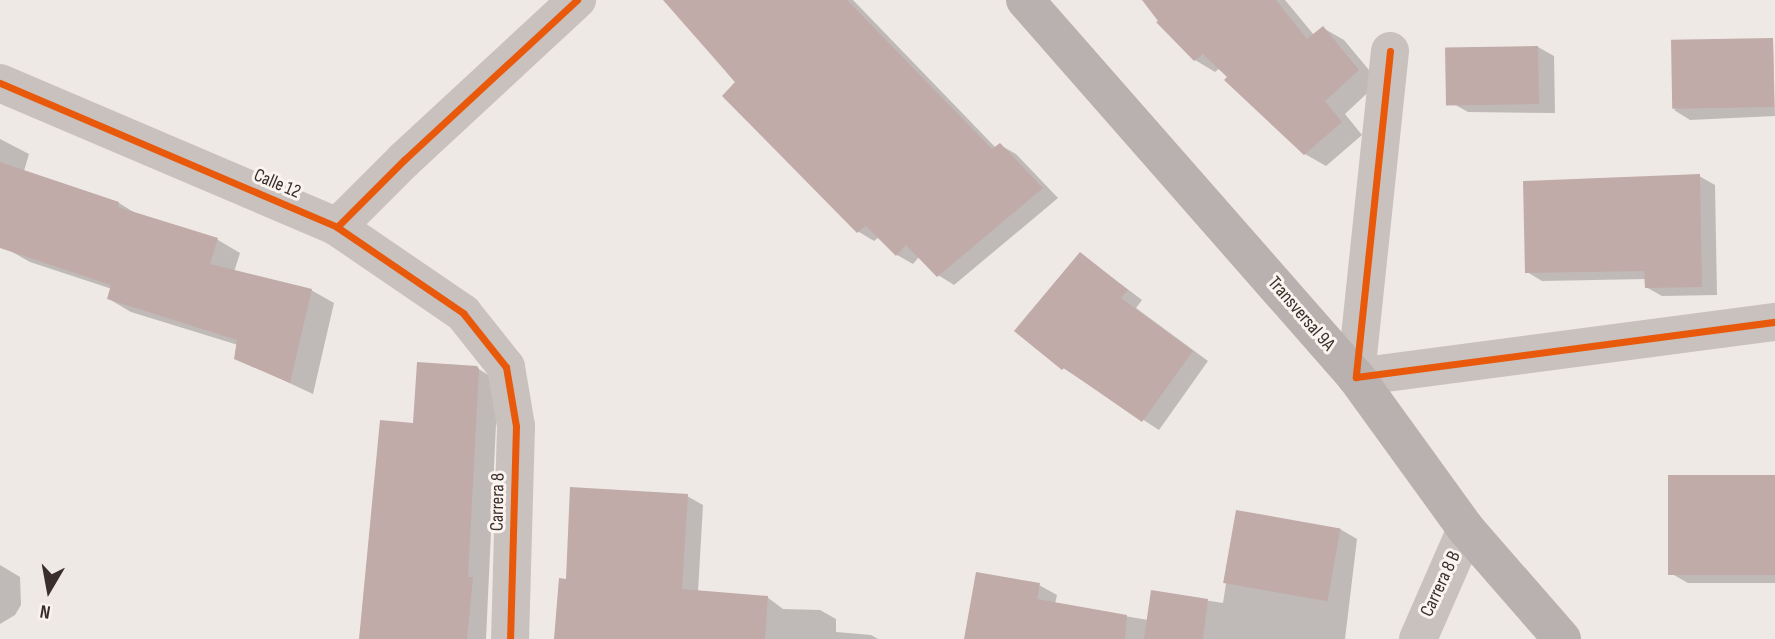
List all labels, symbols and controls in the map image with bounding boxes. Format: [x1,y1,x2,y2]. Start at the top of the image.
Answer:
street label: Calle 12 [250,164,304,204]
street label: Transversal 9A [1263,272,1339,356]
street label: Carrera 8 [486,473,510,531]
street label: Carrera 8 B [1416,548,1466,620]
north arrow [14,555,84,625]
text: N [38,599,52,623]

